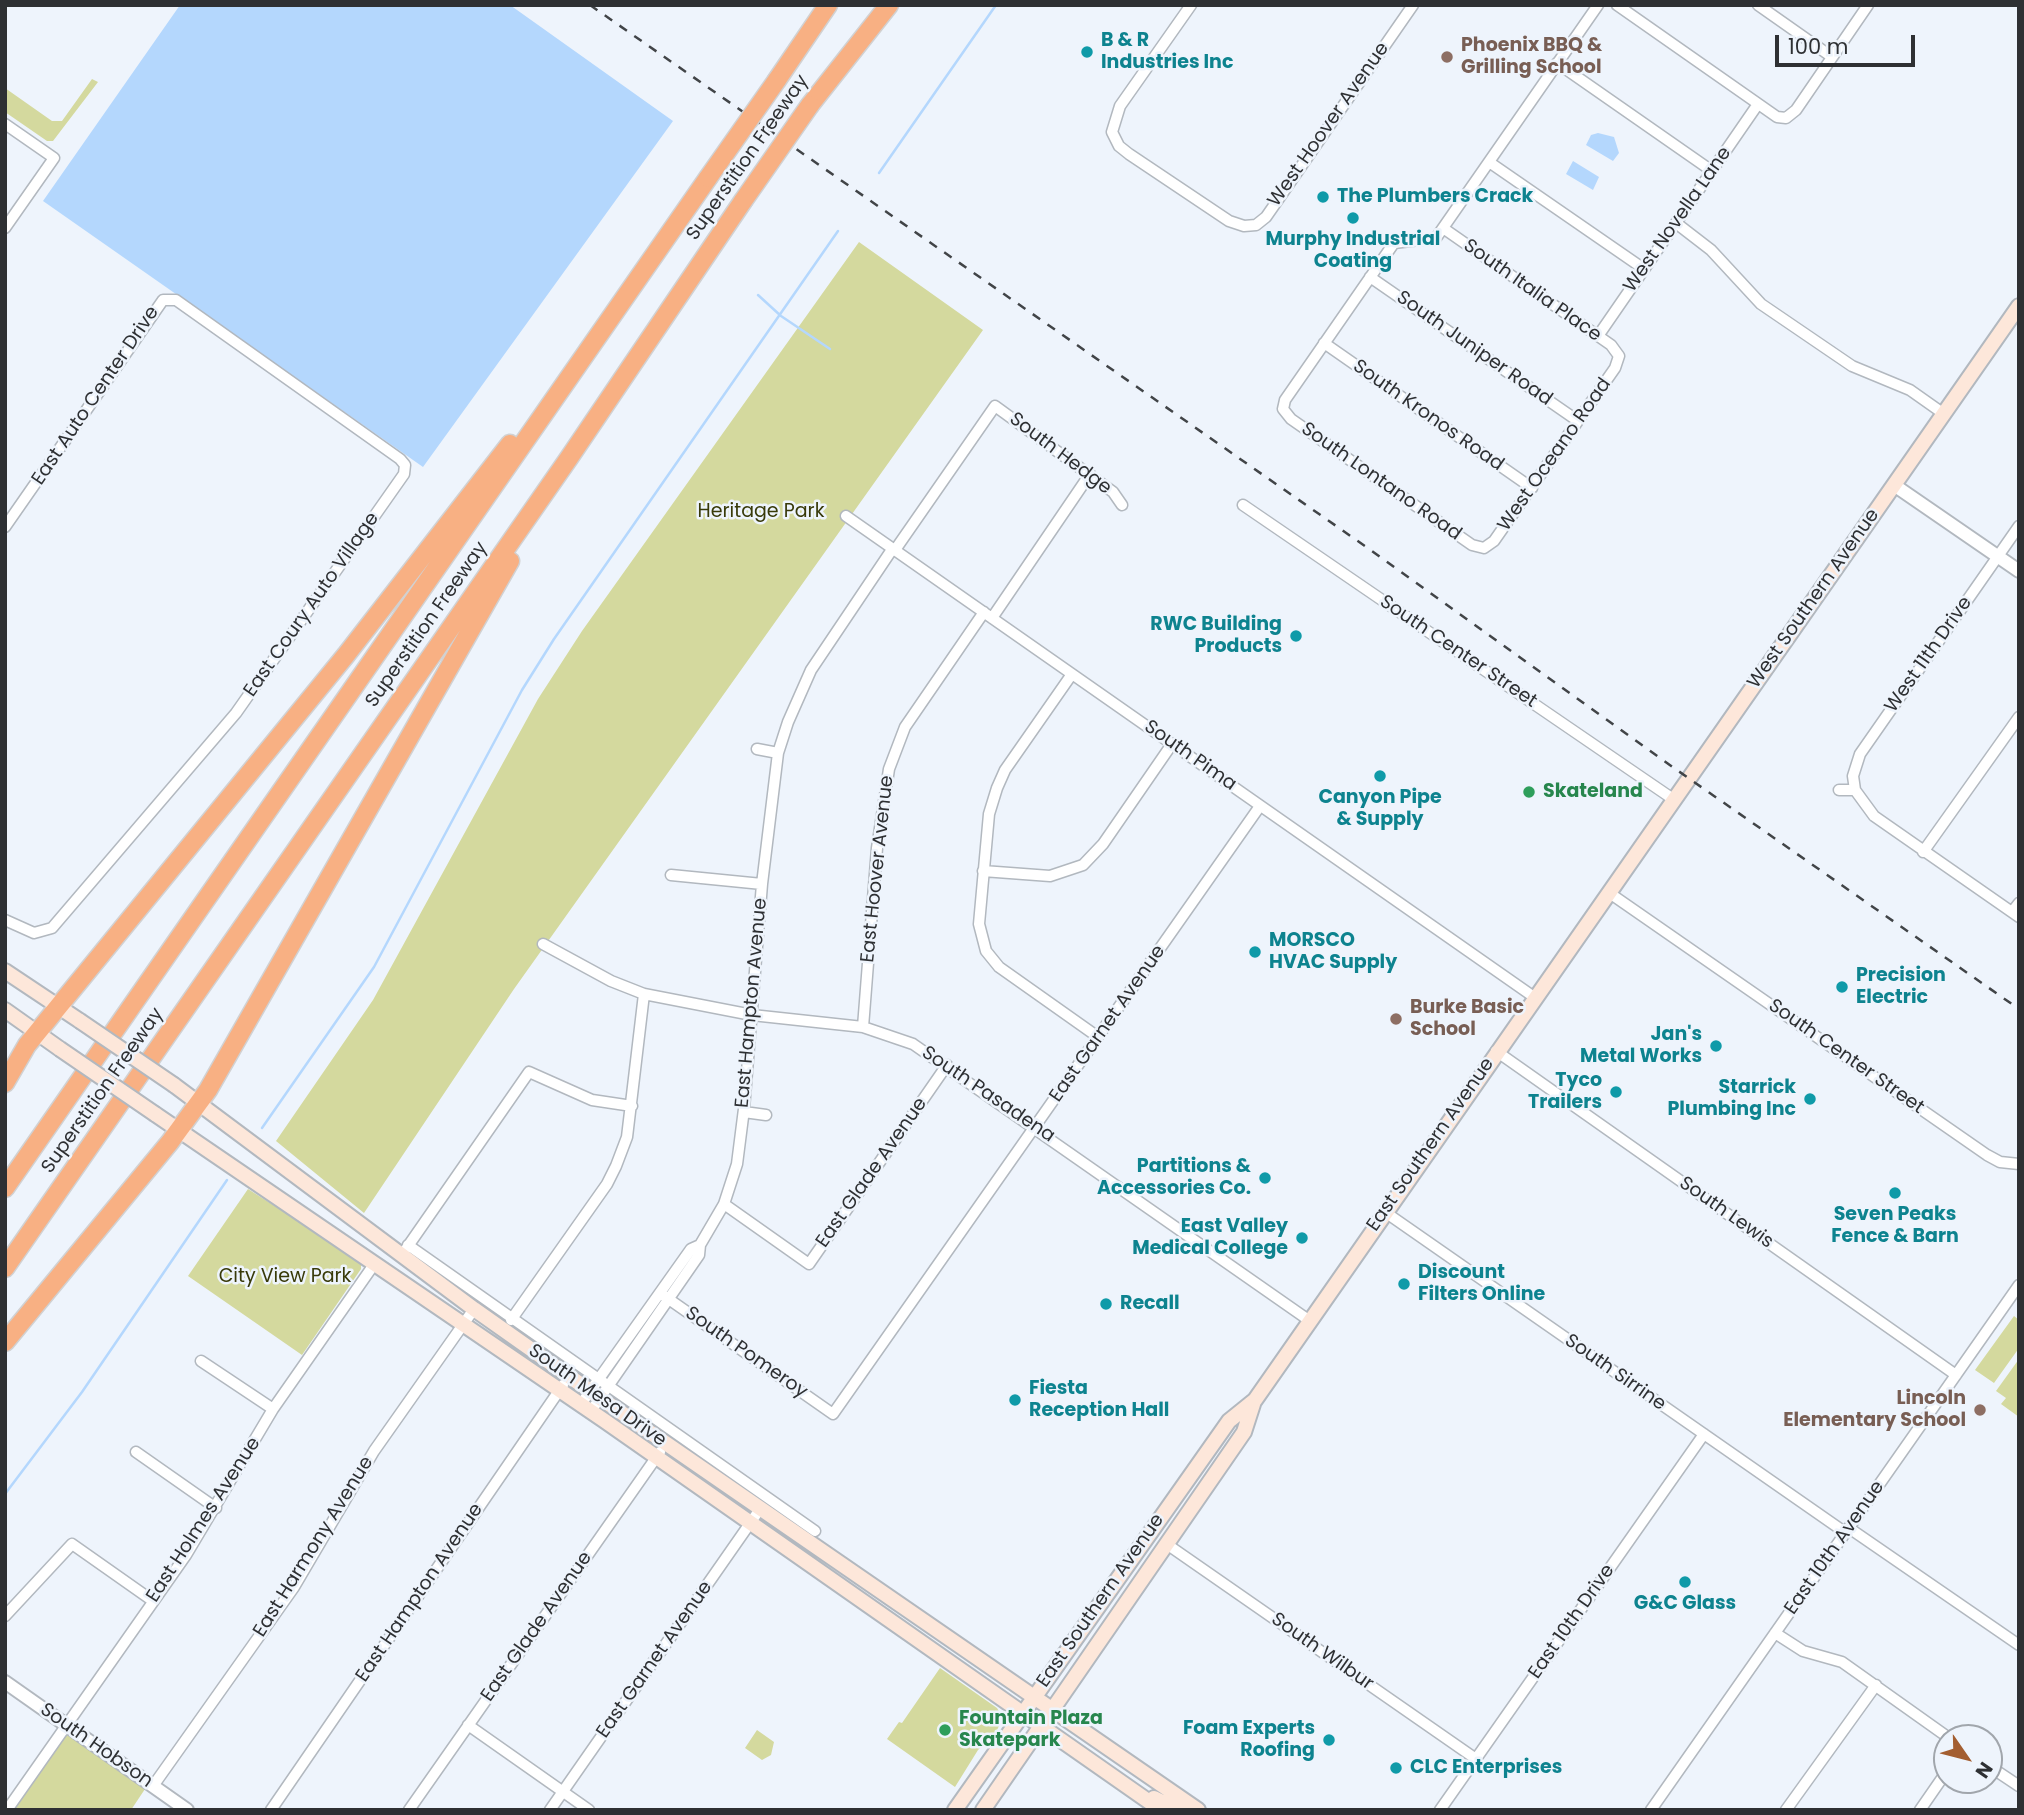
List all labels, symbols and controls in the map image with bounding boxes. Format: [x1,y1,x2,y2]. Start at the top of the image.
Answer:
scale bar [1779,21,1919,65]
place label: B & R Industries Inc [1101,30,1233,74]
text: 100 m [1788,32,1848,61]
place label: Phoenix BBQ & Grilling School [1461,35,1602,79]
street label: West Hoover Avenue [1264,38,1394,212]
marker: B & R Industries Inc [1079,44,1095,60]
marker: Phoenix BBQ & Grilling School [1439,49,1455,65]
street label: Superstition Freeway [682,71,814,245]
street label: West Novella Lane [1619,143,1737,297]
place label: The Plumbers Crack [1337,186,1533,208]
marker: The Plumbers Crack [1315,189,1331,205]
marker: Murphy Industrial Coating [1345,210,1361,226]
place label: Murphy Industrial Coating [1266,229,1440,273]
street label: South Italia Place [1459,235,1605,347]
street label: South Juniper Road [1392,287,1556,411]
street label: East Auto Center Drive [28,302,164,490]
street label: South Kronos Road [1348,355,1508,477]
street label: West Oceano Road [1493,374,1617,536]
street label: South Hedge [1004,408,1116,500]
street label: South Lontano Road [1296,418,1466,546]
park label: Heritage Park [698,501,824,523]
street label: West Southern Avenue [1743,505,1885,693]
street label: East Coury Auto Village [240,508,384,702]
street label: Superstition Freeway [361,538,493,712]
street label: South Center Street [1375,591,1541,713]
street label: West 11th Drive [1881,593,1977,717]
place label: RWC Building Products [1150,614,1282,658]
marker: RWC Building Products [1288,628,1304,644]
street label: South Pima [1139,716,1241,796]
marker: Canyon Pipe & Supply [1372,768,1388,784]
street label: East Hoover Avenue [857,774,899,964]
place label: Skateland [1543,781,1643,803]
marker: Skateland [1521,784,1537,800]
place label: Canyon Pipe & Supply [1318,787,1442,831]
street label: East Hampton Avenue [731,897,773,1109]
place label: MORSCO HVAC Supply [1269,930,1397,974]
street label: East Garnet Avenue [1045,941,1171,1107]
marker: MORSCO HVAC Supply [1247,944,1263,960]
place label: Precision Electric [1856,965,1946,1009]
marker: Precision Electric [1834,979,1850,995]
street label: South Center Street [1764,995,1928,1119]
place label: Burke Basic School [1410,997,1524,1041]
street label: Superstition Freeway [37,1004,169,1178]
marker: Burke Basic School [1388,1011,1404,1027]
place label: Jan's Metal Works [1580,1024,1702,1068]
marker: Jan's Metal Works [1708,1038,1724,1054]
street label: South Pasadena [917,1042,1059,1148]
street label: East Southern Avenue [1362,1054,1500,1236]
place label: Tyco Trailers [1528,1070,1602,1114]
place label: Starrick Plumbing Inc [1667,1077,1796,1121]
marker: Tyco Trailers [1608,1084,1624,1100]
marker: Starrick Plumbing Inc [1802,1091,1818,1107]
street label: East Glade Avenue [812,1094,932,1252]
place label: Partitions & Accessories Co. [1097,1156,1251,1200]
marker: Partitions & Accessories Co. [1257,1170,1273,1186]
street label: South Lewis [1674,1172,1778,1254]
marker: Seven Peaks Fence & Barn [1887,1185,1903,1201]
place label: Seven Peaks Fence & Barn [1831,1204,1959,1248]
place label: East Valley Medical College [1132,1216,1288,1260]
marker: East Valley Medical College [1294,1230,1310,1246]
place label: Discount Filters Online [1418,1262,1545,1306]
park label: City View Park [219,1266,351,1288]
marker: Discount Filters Online [1396,1276,1412,1292]
place label: Recall [1120,1293,1180,1315]
marker: Recall [1098,1296,1114,1312]
street label: South Pomeroy [680,1302,812,1404]
street label: South Sirrine [1560,1330,1670,1416]
street label: South Mesa Drive [524,1340,670,1452]
place label: Fiesta Reception Hall [1029,1378,1169,1422]
place label: Lincoln Elementary School [1783,1388,1966,1432]
marker: Fiesta Reception Hall [1007,1392,1023,1408]
marker: Lincoln Elementary School [1972,1402,1988,1418]
street label: East Holmes Avenue [142,1433,266,1607]
street label: East Harmony Avenue [249,1453,379,1641]
street label: East 10th Avenue [1780,1477,1890,1619]
street label: East Hampton Avenue [352,1499,488,1687]
street label: East Southern Avenue [1032,1510,1170,1692]
street label: East Glade Avenue [477,1548,597,1706]
street label: East 10th Drive [1524,1560,1620,1684]
marker: G&C Glass [1677,1574,1693,1590]
street label: East Garnet Avenue [592,1577,718,1743]
place label: G&C Glass [1634,1593,1736,1615]
street label: South Wilbur [1266,1608,1378,1696]
street label: South Hobson [35,1699,157,1793]
place label: Fountain Plaza Skatepark [959,1708,1103,1752]
place label: Foam Experts Roofing [1183,1718,1315,1762]
marker: Fountain Plaza Skatepark [937,1722,953,1738]
north arrow [1933,1724,2003,1794]
marker: Foam Experts Roofing [1321,1732,1337,1748]
place label: CLC Enterprises [1410,1757,1562,1779]
text: N [1969,1757,1999,1784]
marker: CLC Enterprises [1388,1760,1404,1776]

